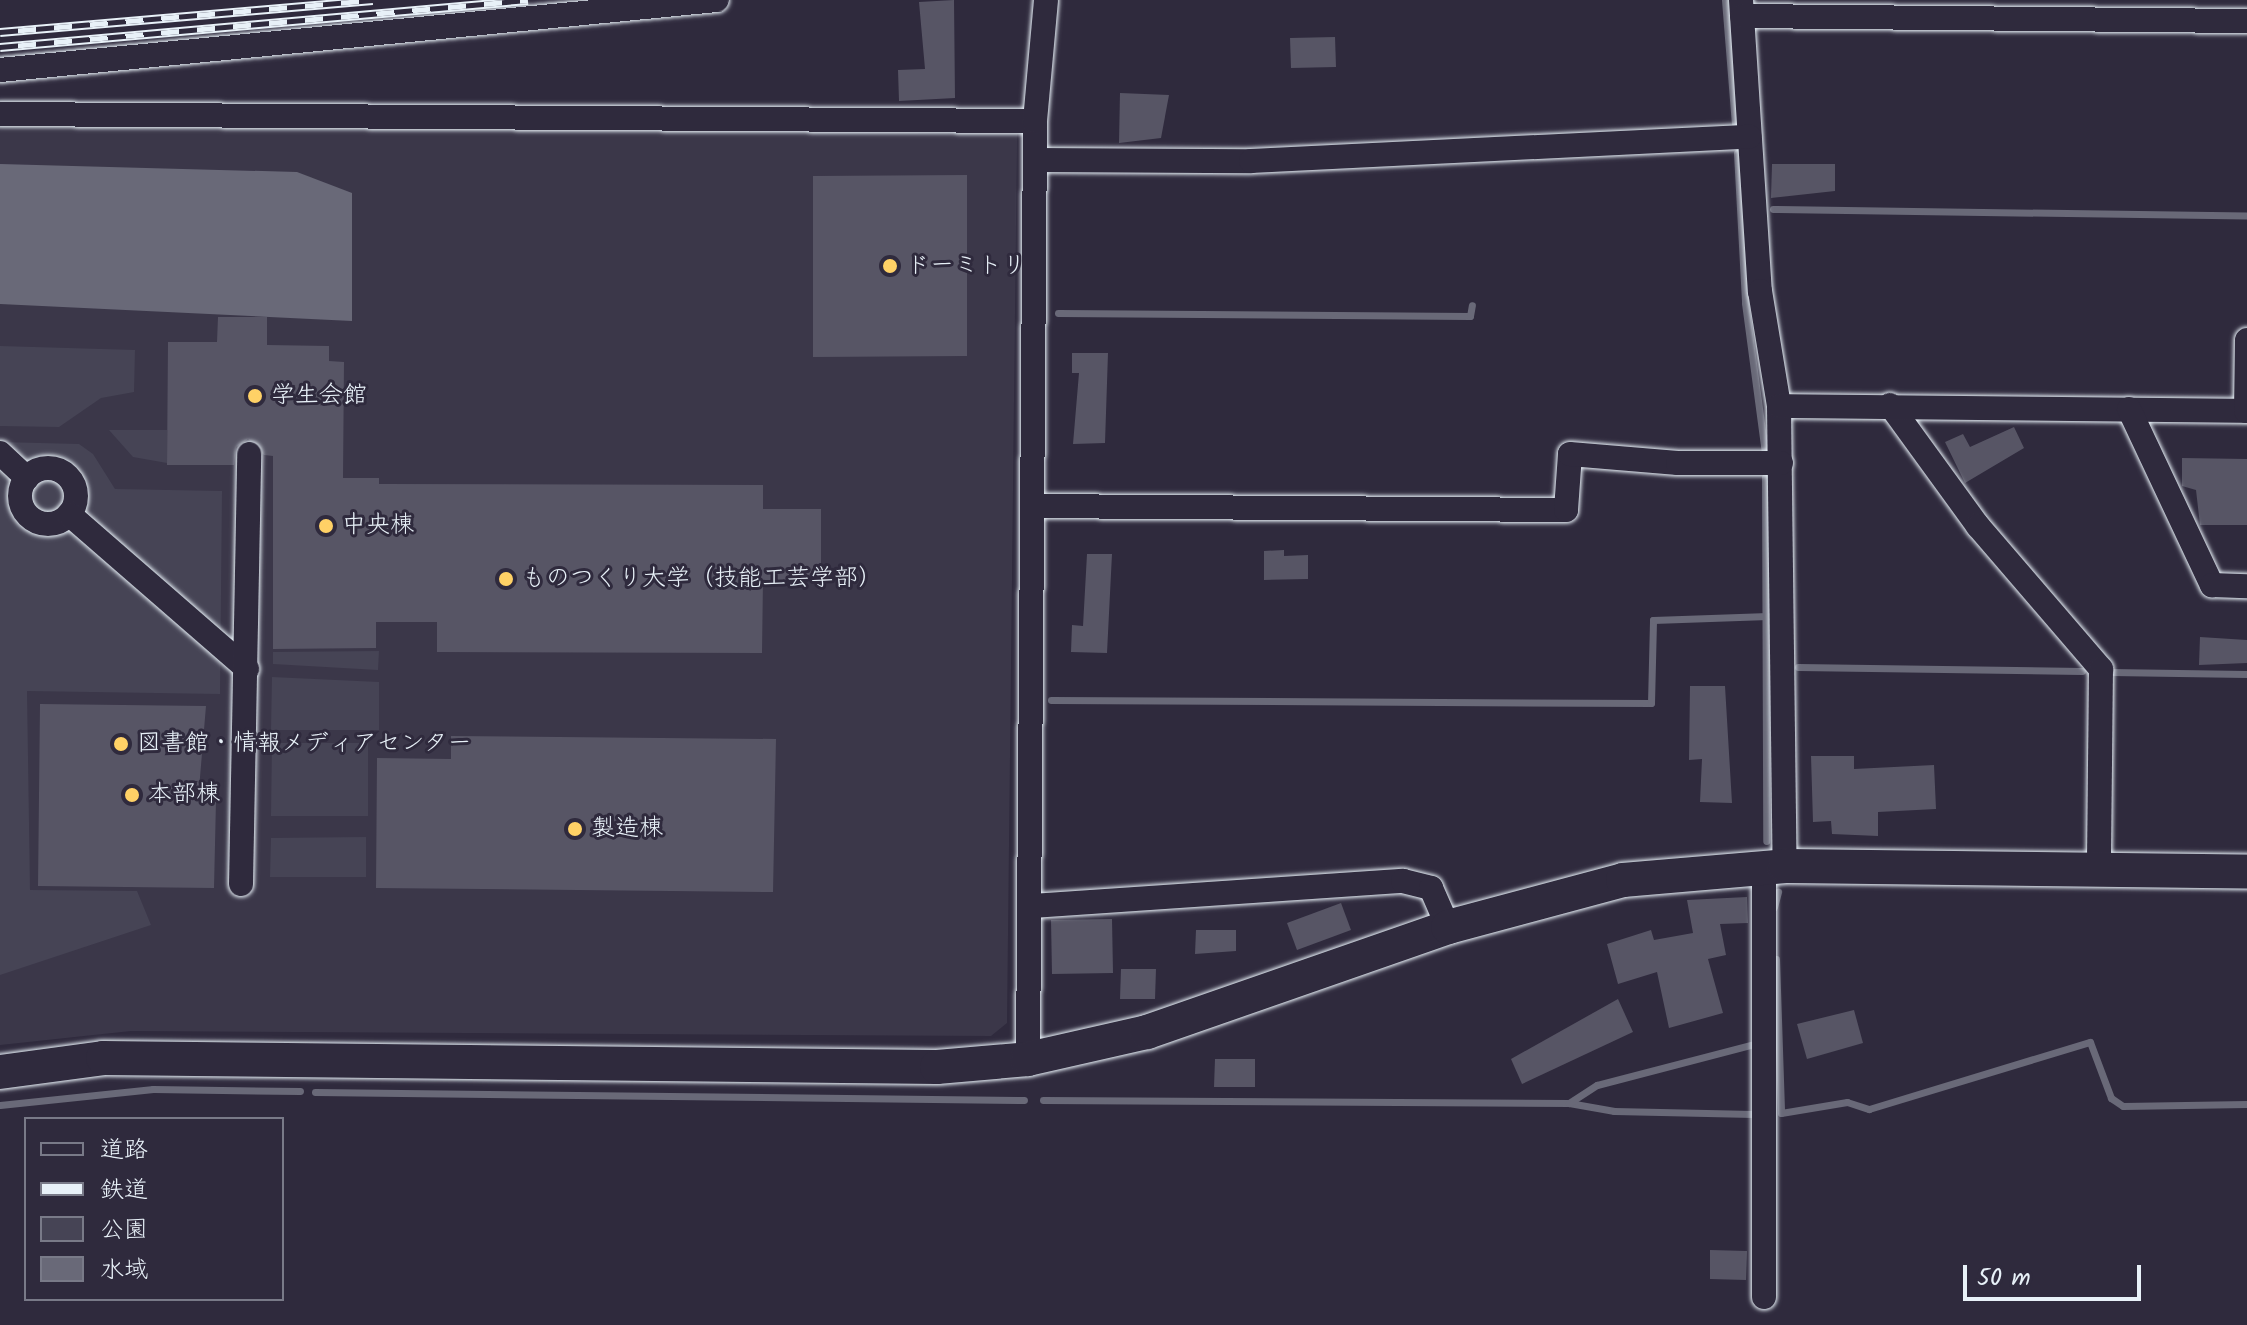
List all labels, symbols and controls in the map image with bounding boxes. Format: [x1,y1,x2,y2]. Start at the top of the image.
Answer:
place label: ドーミトリ [906,252,1026,280]
marker: ドーミトリ [881,257,899,275]
place label: 学生会館 [271,382,367,410]
marker: 学生会館 [246,387,264,405]
place label: 中央棟 [342,512,414,540]
marker: 中央棟 [317,517,335,535]
place label: ものつくり大学（技能工芸学部） [522,565,882,593]
marker: ものつくり大学（技能工芸学部） [497,570,515,588]
place label: 図書館・情報メディアセンター [137,730,473,758]
marker: 図書館・情報メディアセンター [112,735,130,753]
place label: 本部棟 [148,781,220,809]
marker: 本部棟 [123,786,141,804]
place label: 製造棟 [591,815,663,843]
marker: 製造棟 [566,820,584,838]
legend [24,1117,284,1301]
text: 道路 [100,1131,148,1170]
text: 鉄道 [100,1171,148,1210]
text: 公園 [100,1211,148,1250]
scale bar [1967,1249,2145,1299]
text: 水域 [100,1251,148,1290]
text: 50 m [1977,1259,2031,1298]

